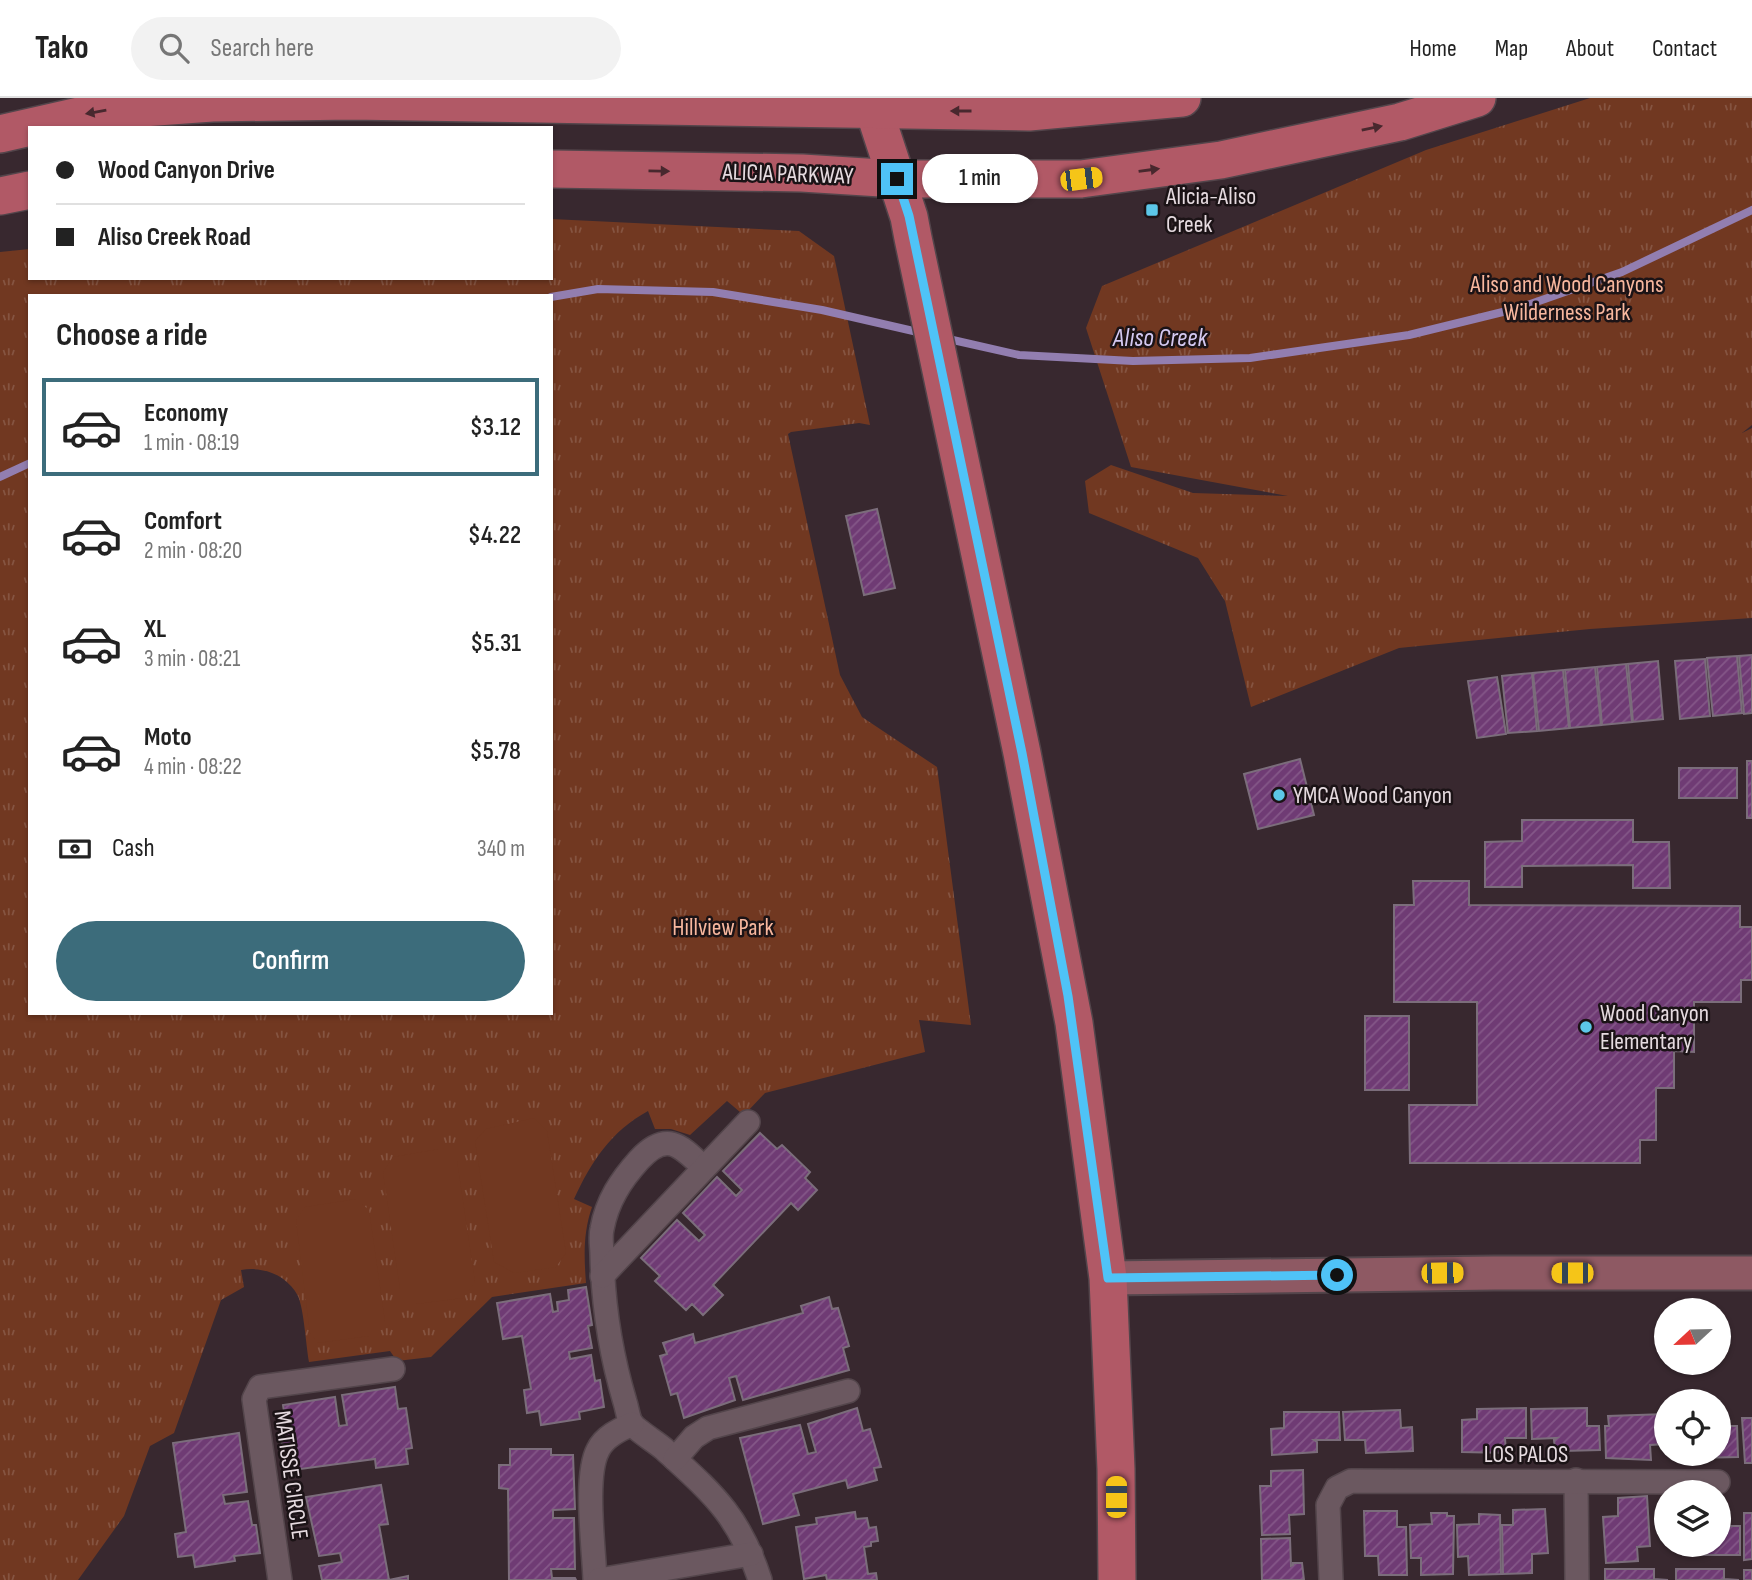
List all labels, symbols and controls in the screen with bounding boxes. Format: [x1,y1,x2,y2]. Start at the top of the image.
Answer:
search box [131,17,621,80]
text: Tako [35,28,89,68]
icon: search [155,29,193,67]
text: Search here [211,33,314,64]
text: Home [1409,34,1457,63]
text: Map [1495,34,1528,63]
text: About [1566,34,1614,63]
text: Contact [1652,34,1717,63]
one-way arrow [950,105,972,117]
one-way arrow [85,107,107,118]
one-way arrow [1361,122,1383,133]
callout: 1 min [922,154,1037,204]
text: Wood Canyon Drive [98,155,275,186]
street label: ALICIA PARKWAY [721,157,854,191]
route end [881,163,913,195]
text: 1 min [959,164,1001,192]
one-way arrow [1138,164,1160,175]
one-way arrow [649,165,671,177]
car [1059,166,1104,192]
place label: Alicia-Aliso Creek [1165,182,1256,239]
marker: Alicia-Aliso Creek [1144,202,1160,218]
text: Aliso Creek Road [98,222,251,253]
park label: Aliso and Wood Canyons Wilderness Park [1469,270,1664,327]
text: Choose a ride [56,316,208,355]
water label: Aliso Creek [1112,323,1208,354]
icon: car [60,396,123,459]
text: Economy [144,398,228,429]
text: $3.12 [470,412,521,443]
text: 1 min · 08:19 [144,429,239,457]
icon: car [60,504,123,567]
text: Comfort [144,506,222,537]
text: $4.22 [468,520,521,551]
text: 2 min · 08:20 [144,537,242,565]
icon: car [60,612,123,675]
text: XL [144,614,166,645]
text: $5.31 [470,628,521,659]
text: 3 min · 08:21 [144,645,240,673]
icon: car [60,720,123,783]
text: Moto [144,722,192,753]
text: $5.78 [470,736,521,767]
text: 4 min · 08:22 [144,753,242,781]
place label: YMCA Wood Canyon [1293,781,1452,810]
marker: YMCA Wood Canyon [1271,787,1287,803]
icon: cash [56,830,94,868]
text: Cash [112,833,155,864]
text: 340 m [477,835,525,863]
park label: Hillview Park [672,913,774,942]
button: Confirm [56,921,525,1001]
place label: Wood Canyon Elementary [1600,999,1709,1056]
marker: Wood Canyon Elementary [1578,1019,1594,1035]
route start [1321,1259,1353,1291]
car [1421,1262,1464,1284]
car [1552,1263,1594,1284]
north arrow [1654,1298,1731,1376]
map controls [1654,1298,1731,1557]
button: locate [1654,1389,1731,1466]
street label: MATISSE CIRCLE [268,1409,314,1541]
street label: LOS PALOS [1484,1440,1568,1469]
car [1106,1476,1127,1518]
button: layers [1654,1480,1731,1557]

